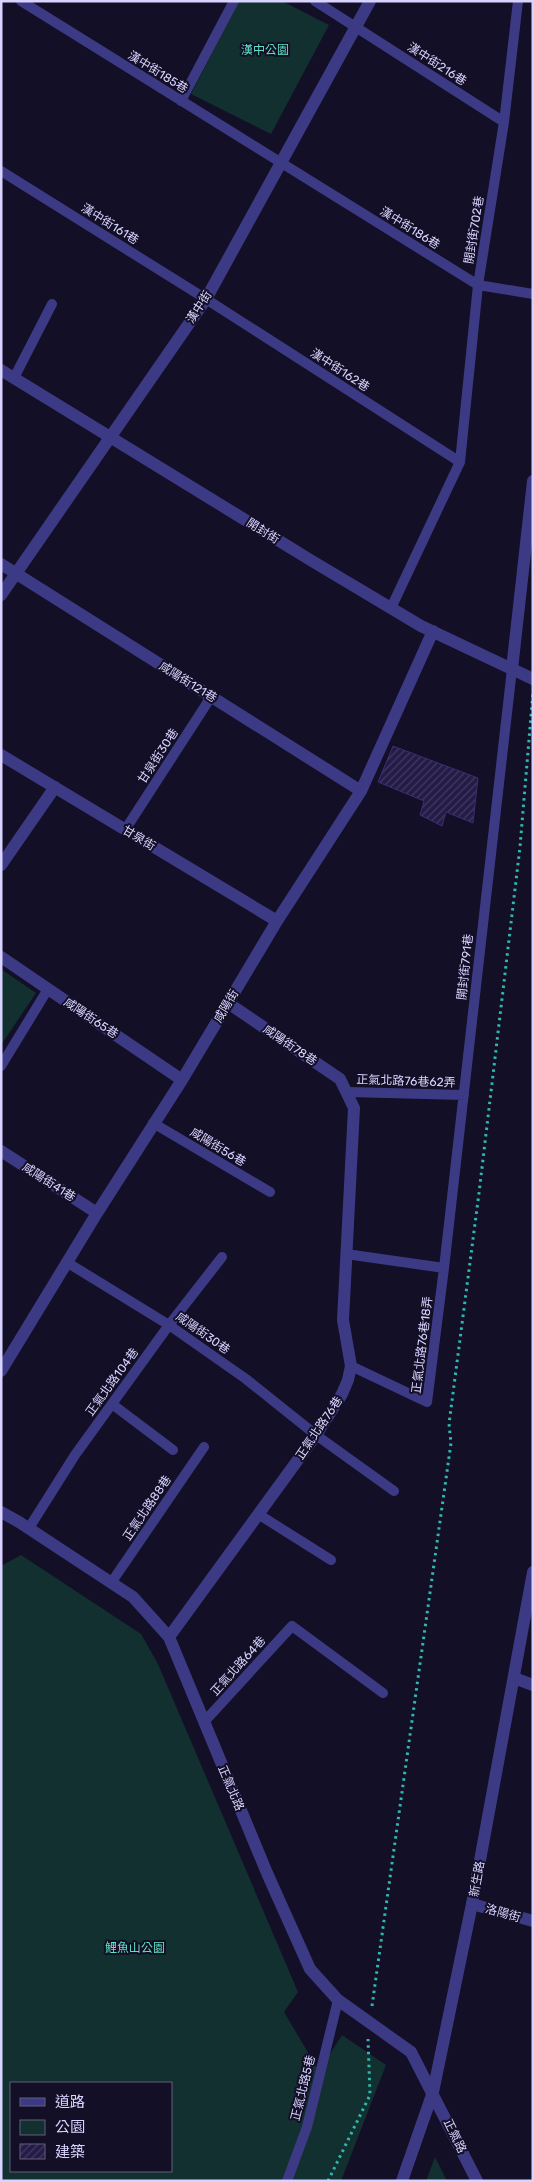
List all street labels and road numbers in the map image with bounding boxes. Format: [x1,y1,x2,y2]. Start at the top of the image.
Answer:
street label: 漢中街216巷 [405,40,469,88]
street label: 漢中街185巷 [125,48,191,96]
street label: 開封街702巷 [462,195,486,265]
street label: 漢中街161巷 [79,201,141,247]
street label: 漢中街186巷 [377,204,443,252]
street label: 漢中街 [183,288,215,326]
street label: 漢中街162巷 [308,346,372,394]
street label: 開封街 [244,516,282,546]
street label: 咸陽街121巷 [157,659,219,705]
street label: 甘泉街30巷 [135,726,181,786]
street label: 甘泉街 [120,823,158,853]
street label: 開封街791巷 [455,933,475,1001]
street label: 咸陽街 [211,987,241,1025]
street label: 咸陽街65巷 [61,995,121,1041]
street label: 咸陽街78巷 [260,1022,320,1068]
street label: 正氣北路76巷62弄 [356,1072,456,1090]
street label: 咸陽街56巷 [188,1125,248,1169]
street label: 咸陽街41巷 [20,1160,78,1204]
street label: 正氣北路76巷18弄 [409,1296,435,1394]
street label: 咸陽街30巷 [173,1309,233,1357]
street label: 正氣北路104巷 [83,1345,141,1419]
street label: 正氣北路76巷 [293,1394,345,1462]
street label: 正氣北路88巷 [120,1473,174,1543]
street label: 正氣北路64巷 [208,1634,268,1698]
street label: 正氣北路 [215,1763,247,1813]
street label: 新生路 [467,1860,487,1898]
street label: 洛陽街 [484,1901,522,1925]
street label: 正氣北路5巷 [288,2054,318,2122]
street label: 正氣路 [441,2117,469,2155]

